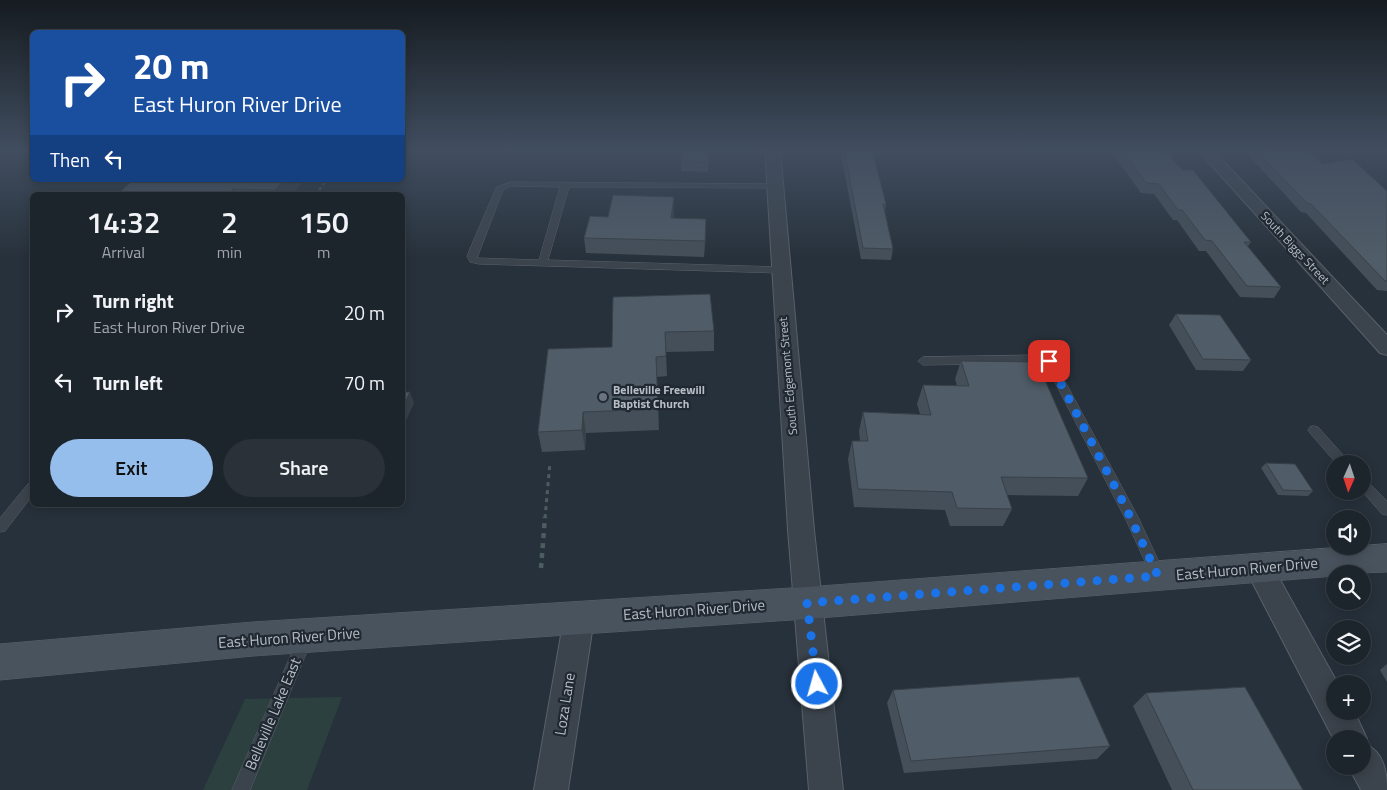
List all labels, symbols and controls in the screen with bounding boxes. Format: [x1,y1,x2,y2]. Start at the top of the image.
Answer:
text: 20 m [133,39,209,93]
icon: right [50,50,115,115]
text: East Huron River Drive [133,87,342,121]
text: Then [50,145,90,174]
icon: left [100,145,128,173]
text: 14:32 [86,199,161,245]
text: 2 [221,199,238,245]
text: 150 [298,199,349,245]
street label: South Biggs Street [1256,207,1335,289]
text: Arrival [102,240,145,264]
text: min [217,240,242,264]
text: m [317,240,330,264]
text: Turn right [93,286,174,315]
icon: right [50,298,78,326]
text: 20 m [344,298,385,327]
text: East Huron River Drive [93,315,245,339]
street label: South Edgemont Street [773,316,802,436]
pin [1028,340,1070,382]
icon: arrive [1035,347,1063,375]
icon: left [50,368,78,396]
text: Turn left [93,368,163,397]
text: 70 m [344,368,385,397]
place label: Belleville Freewill Baptist Church [613,380,705,413]
marker: Belleville Freewill Baptist Church [597,391,609,403]
button: Exit [50,439,213,497]
button: Share [223,439,385,497]
north arrow [1326,455,1371,500]
map controls [1326,455,1371,775]
button: sound [1326,510,1371,555]
street label: East Huron River Drive [1175,551,1319,586]
button: search [1326,565,1371,610]
street label: East Huron River Drive [622,593,766,626]
button: layers [1326,620,1371,665]
street label: East Huron River Drive [217,621,361,654]
street label: Belleville Lake East [238,653,307,774]
position arrow [790,657,842,709]
street label: Loza Lane [548,671,581,737]
button: + [1326,675,1371,720]
button: − [1326,730,1371,775]

